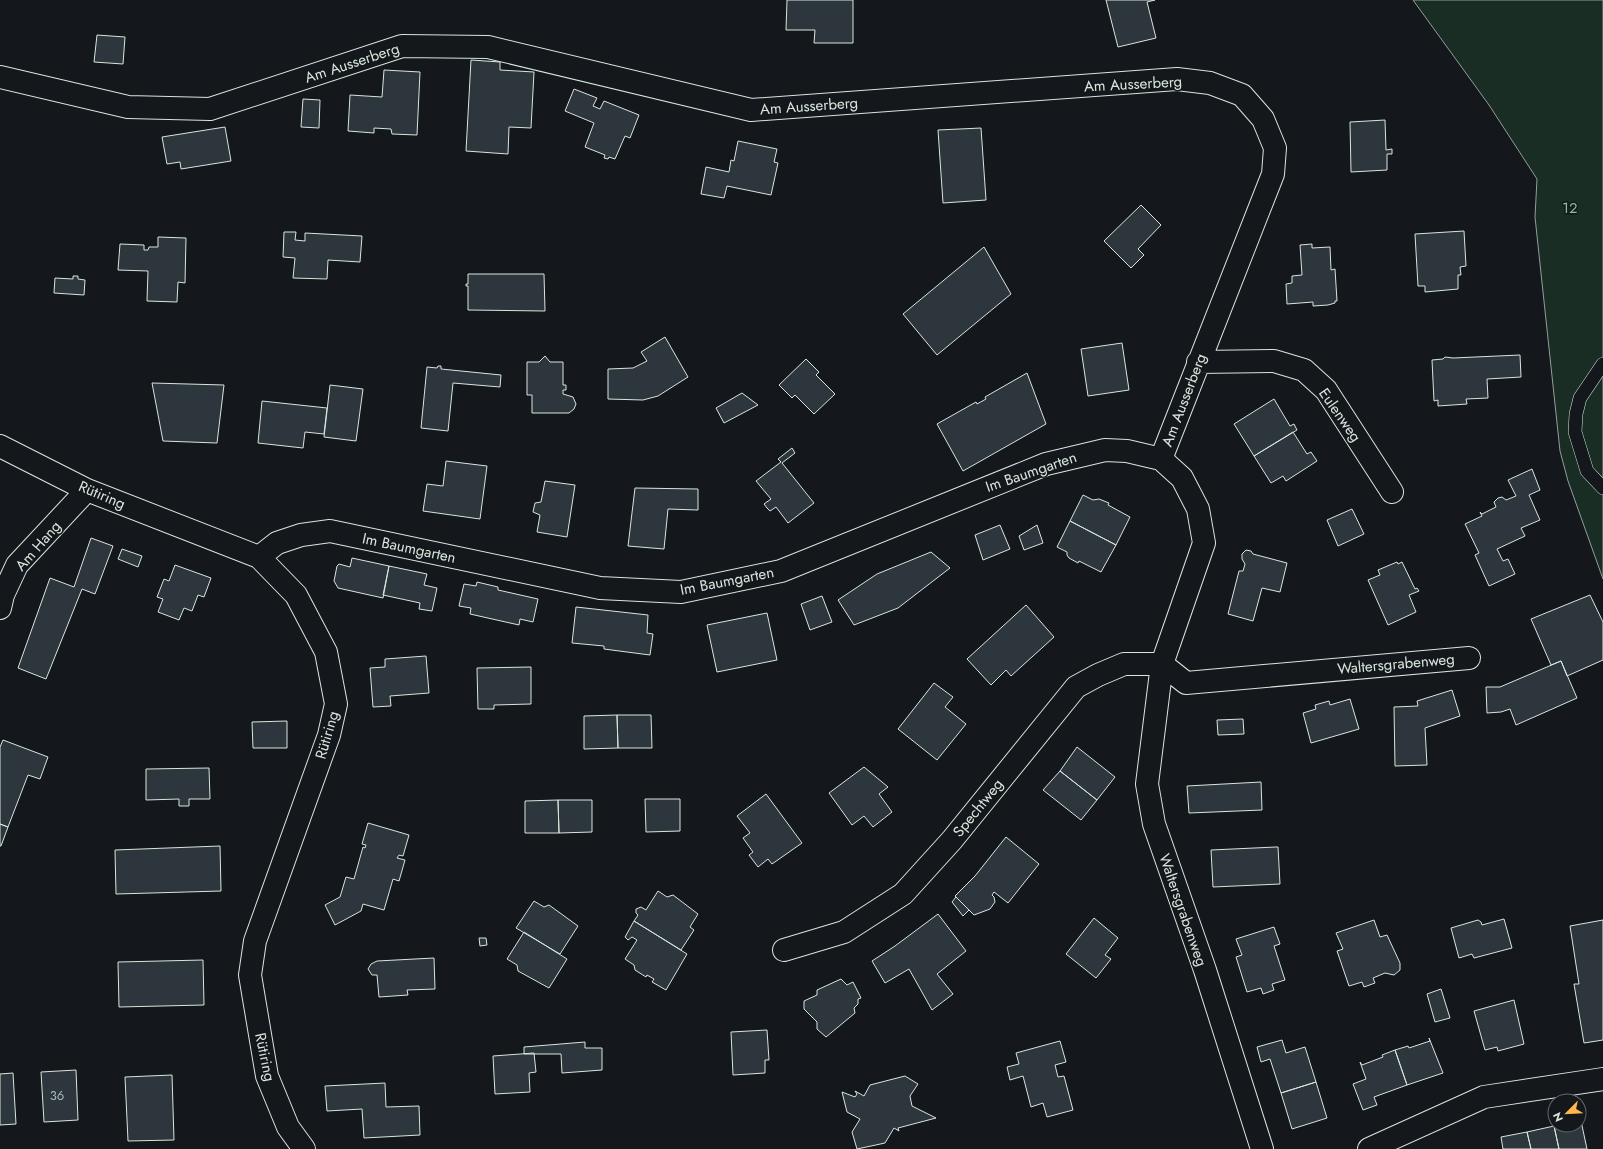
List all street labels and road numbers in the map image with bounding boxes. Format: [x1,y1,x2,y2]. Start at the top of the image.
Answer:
street label: Am Ausserberg [302,37,402,89]
street label: Am Ausserberg [1083,70,1183,98]
street label: Am Ausserberg [759,92,859,120]
street label: Am Ausserberg [1156,350,1212,450]
street label: Eulenweg [1313,384,1367,446]
street label: Im Baumgarten [982,446,1080,498]
street label: Rütiring [75,475,129,515]
street label: Am Hang [10,516,66,576]
street label: Im Baumgarten [360,527,458,569]
street label: Im Baumgarten [678,561,776,601]
street label: Waltersgrabenweg [1336,648,1456,680]
street label: Rütiring [310,708,344,762]
street label: Spechtweg [948,774,1008,842]
street label: Waltersgrabenweg [1153,851,1213,969]
street label: Rütiring [249,1031,281,1083]

